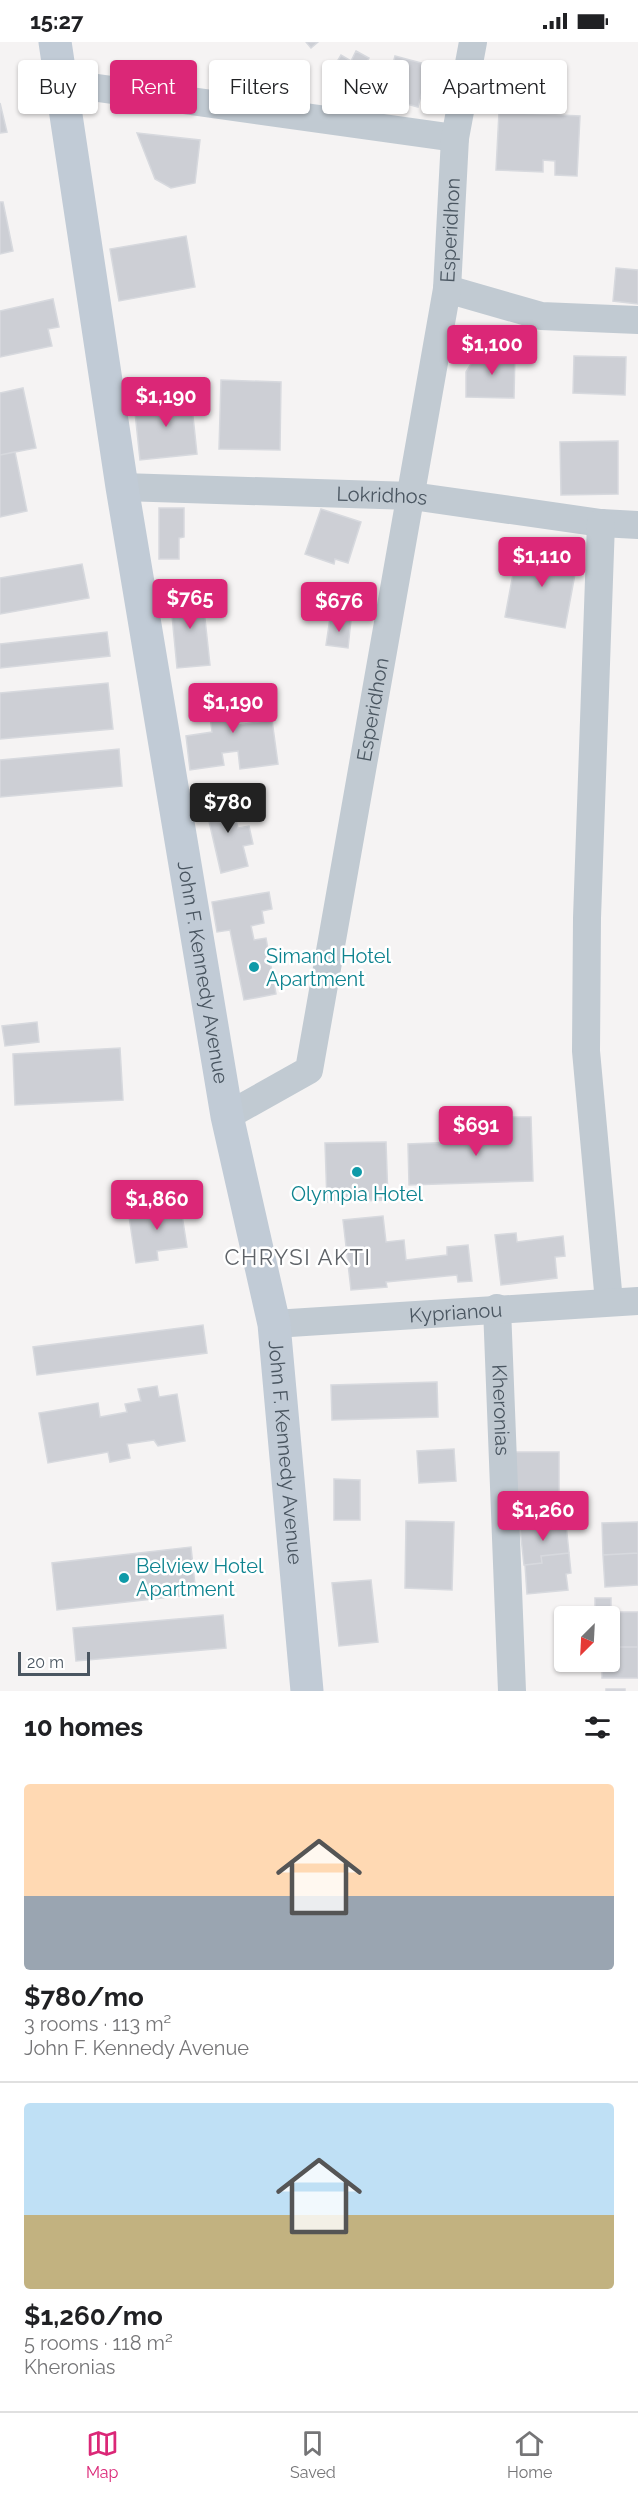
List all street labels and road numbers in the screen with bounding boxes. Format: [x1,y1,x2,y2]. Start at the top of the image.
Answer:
street label: Esperidhon [435,177,465,283]
street label: Lokridhos [336,482,429,510]
street label: Esperidhon [352,656,394,763]
street label: John F. Kennedy Avenue [173,859,233,1086]
street label: Kyprianou [408,1298,503,1327]
street label: John F. Kennedy Avenue [264,1339,308,1566]
street label: Kheronias [487,1364,515,1456]

